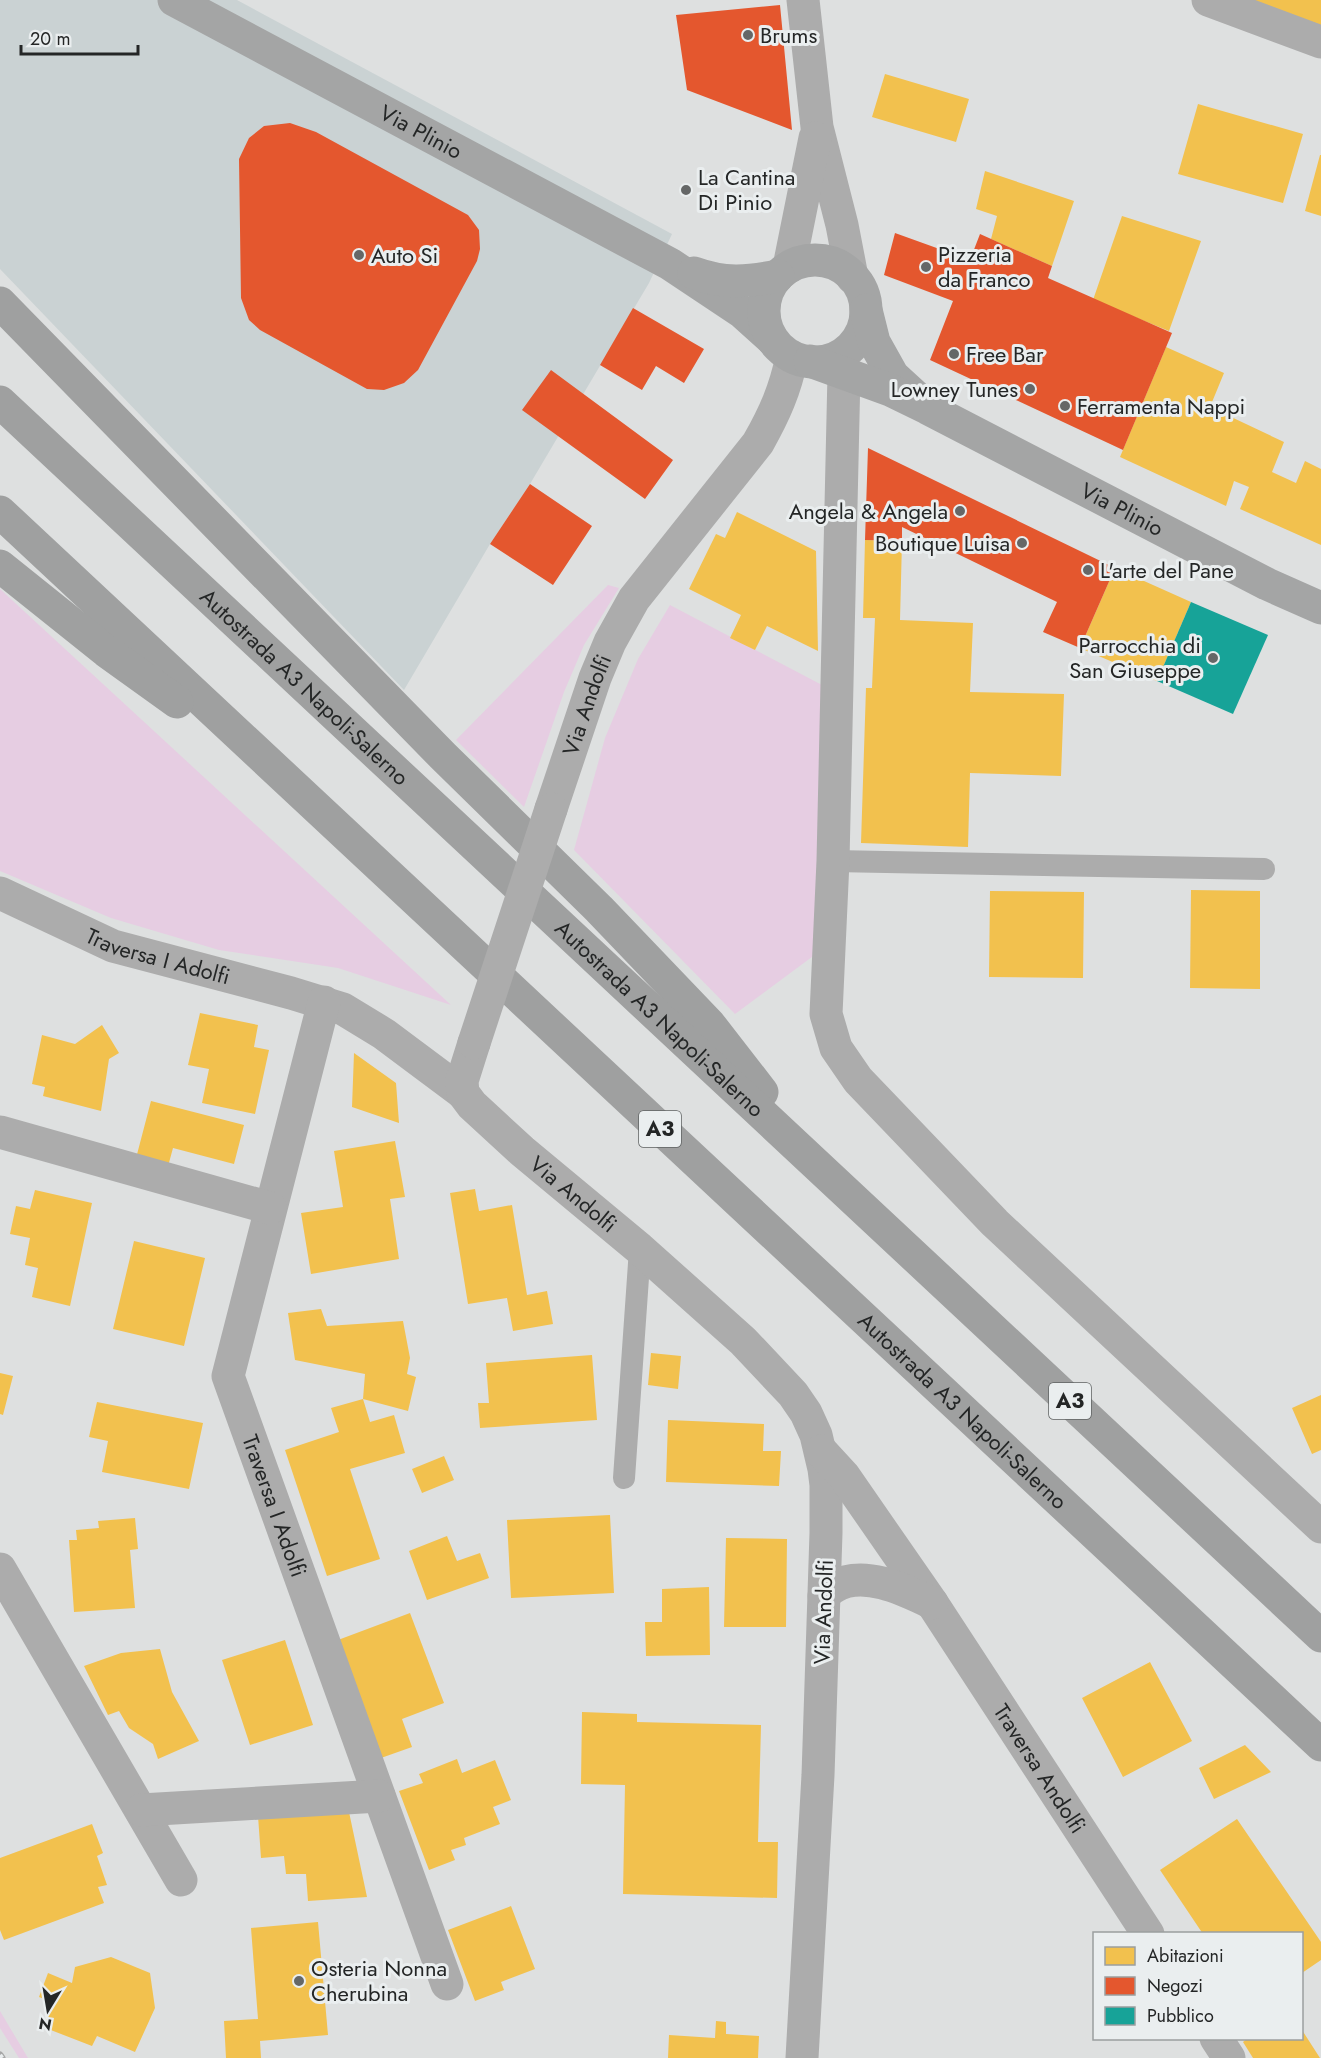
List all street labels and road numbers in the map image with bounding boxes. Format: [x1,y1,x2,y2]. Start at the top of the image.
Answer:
street label: Via Plinio [374,96,468,167]
street label: Via Plinio [1075,474,1169,544]
street label: Autostrada A3 Napoli-Salerno [193,581,416,793]
street label: Via Andolfi [554,649,619,760]
street label: Autostrada A3 Napoli-Salerno [548,913,772,1124]
street label: Traversa I Adolfi [81,919,234,992]
road number: A3 [639,1111,681,1147]
street label: Via Andolfi [523,1148,624,1240]
street label: Autostrada A3 Napoli-Salerno [851,1305,1075,1516]
road number: A3 [1049,1383,1091,1419]
street label: Traversa I Adolfi [234,1430,315,1581]
street label: Via Andolfi [805,1559,841,1665]
street label: Traversa Andolfi [986,1697,1094,1839]

